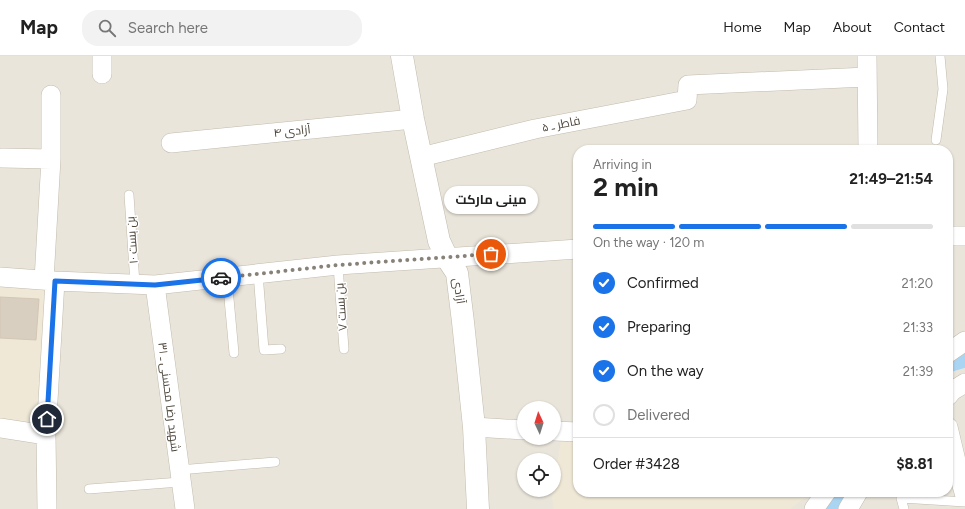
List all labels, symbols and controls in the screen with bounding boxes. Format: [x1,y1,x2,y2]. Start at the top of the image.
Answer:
search box [82,10,362,46]
text: Map [20,16,58,39]
icon: search [96,17,118,39]
text: Search here [128,19,208,37]
text: Home [723,19,762,36]
text: Map [784,19,811,36]
text: About [833,19,872,36]
text: Contact [894,19,945,36]
street label: فاطر ـ ۵ [541,113,581,135]
street label: آزادی ۴ [273,122,312,140]
text: Arriving in [593,157,652,172]
text: 21:49–21:54 [849,170,933,188]
text: 2 min [593,171,659,203]
callout: مینی مارکت [444,186,538,214]
text: مینی مارکت [456,192,526,207]
street label: بن بست ۱۰ [123,216,141,264]
text: On the way · 120 m [593,235,704,250]
pin [474,237,508,271]
icon: bag [480,243,502,265]
courier [201,258,241,298]
icon: car [210,267,232,289]
icon: check [593,272,615,294]
text: Confirmed [627,274,699,292]
text: 21:20 [901,276,933,291]
street label: آزادی [450,277,468,306]
street label: بن بست ۷ [332,282,350,332]
icon: check [593,316,615,338]
text: Preparing [627,318,691,336]
text: 21:33 [903,320,933,335]
street label: شهید رضا محسنی ـ ۳۱ [155,341,183,453]
icon: check [593,360,615,382]
text: On the way [627,362,704,380]
text: 21:39 [903,364,933,379]
north arrow [517,401,561,445]
map controls [517,401,561,497]
pin [30,402,64,436]
text: Delivered [627,406,690,424]
icon: home [36,408,58,430]
button: locate [517,453,561,497]
text: Order #3428 [593,455,680,473]
text: $8.81 [896,455,933,473]

